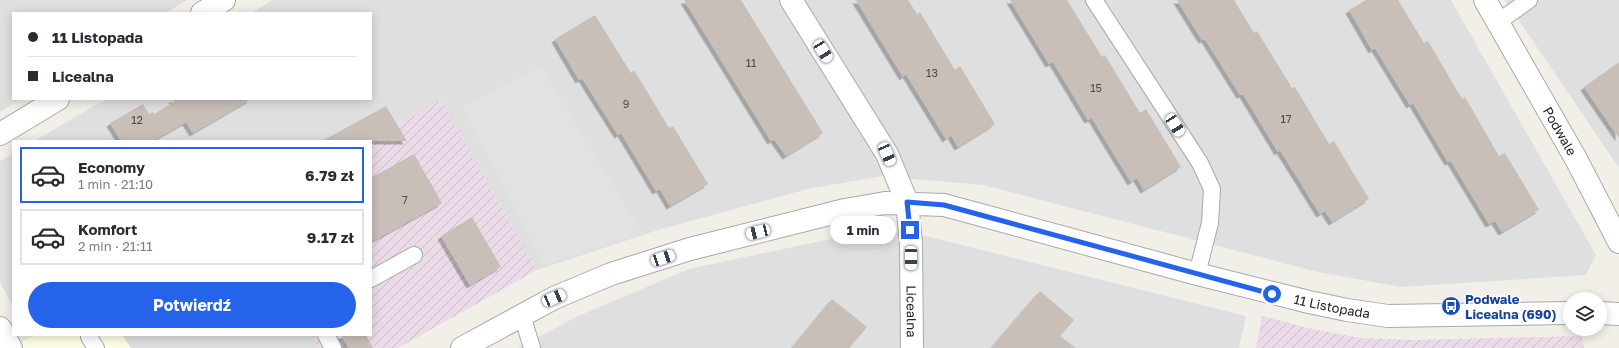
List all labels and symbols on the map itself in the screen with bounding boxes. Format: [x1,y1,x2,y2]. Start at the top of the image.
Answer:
car [812,38,834,64]
house number: 11 [746,56,756,69]
house number: 13 [926,66,938,79]
house number: 15 [1090,81,1102,94]
house number: 9 [623,97,629,110]
street label: Podwale [1540,104,1580,158]
car [1163,112,1187,138]
house number: 17 [1280,112,1292,125]
house number: 12 [131,113,143,126]
car [877,141,897,167]
house number: 7 [402,193,408,206]
callout: 1 min [830,216,896,244]
route end [901,221,919,239]
car [745,223,771,241]
car [905,246,917,270]
car [650,249,676,267]
street label: Licealna [903,285,920,338]
route start [1263,285,1281,303]
car [541,288,567,308]
street label: 11 Listopada [1292,291,1371,321]
place label: Podwale Licealna (690) [1465,291,1557,322]
bus stop icon: Podwale Licealna (690) [1440,295,1462,317]

